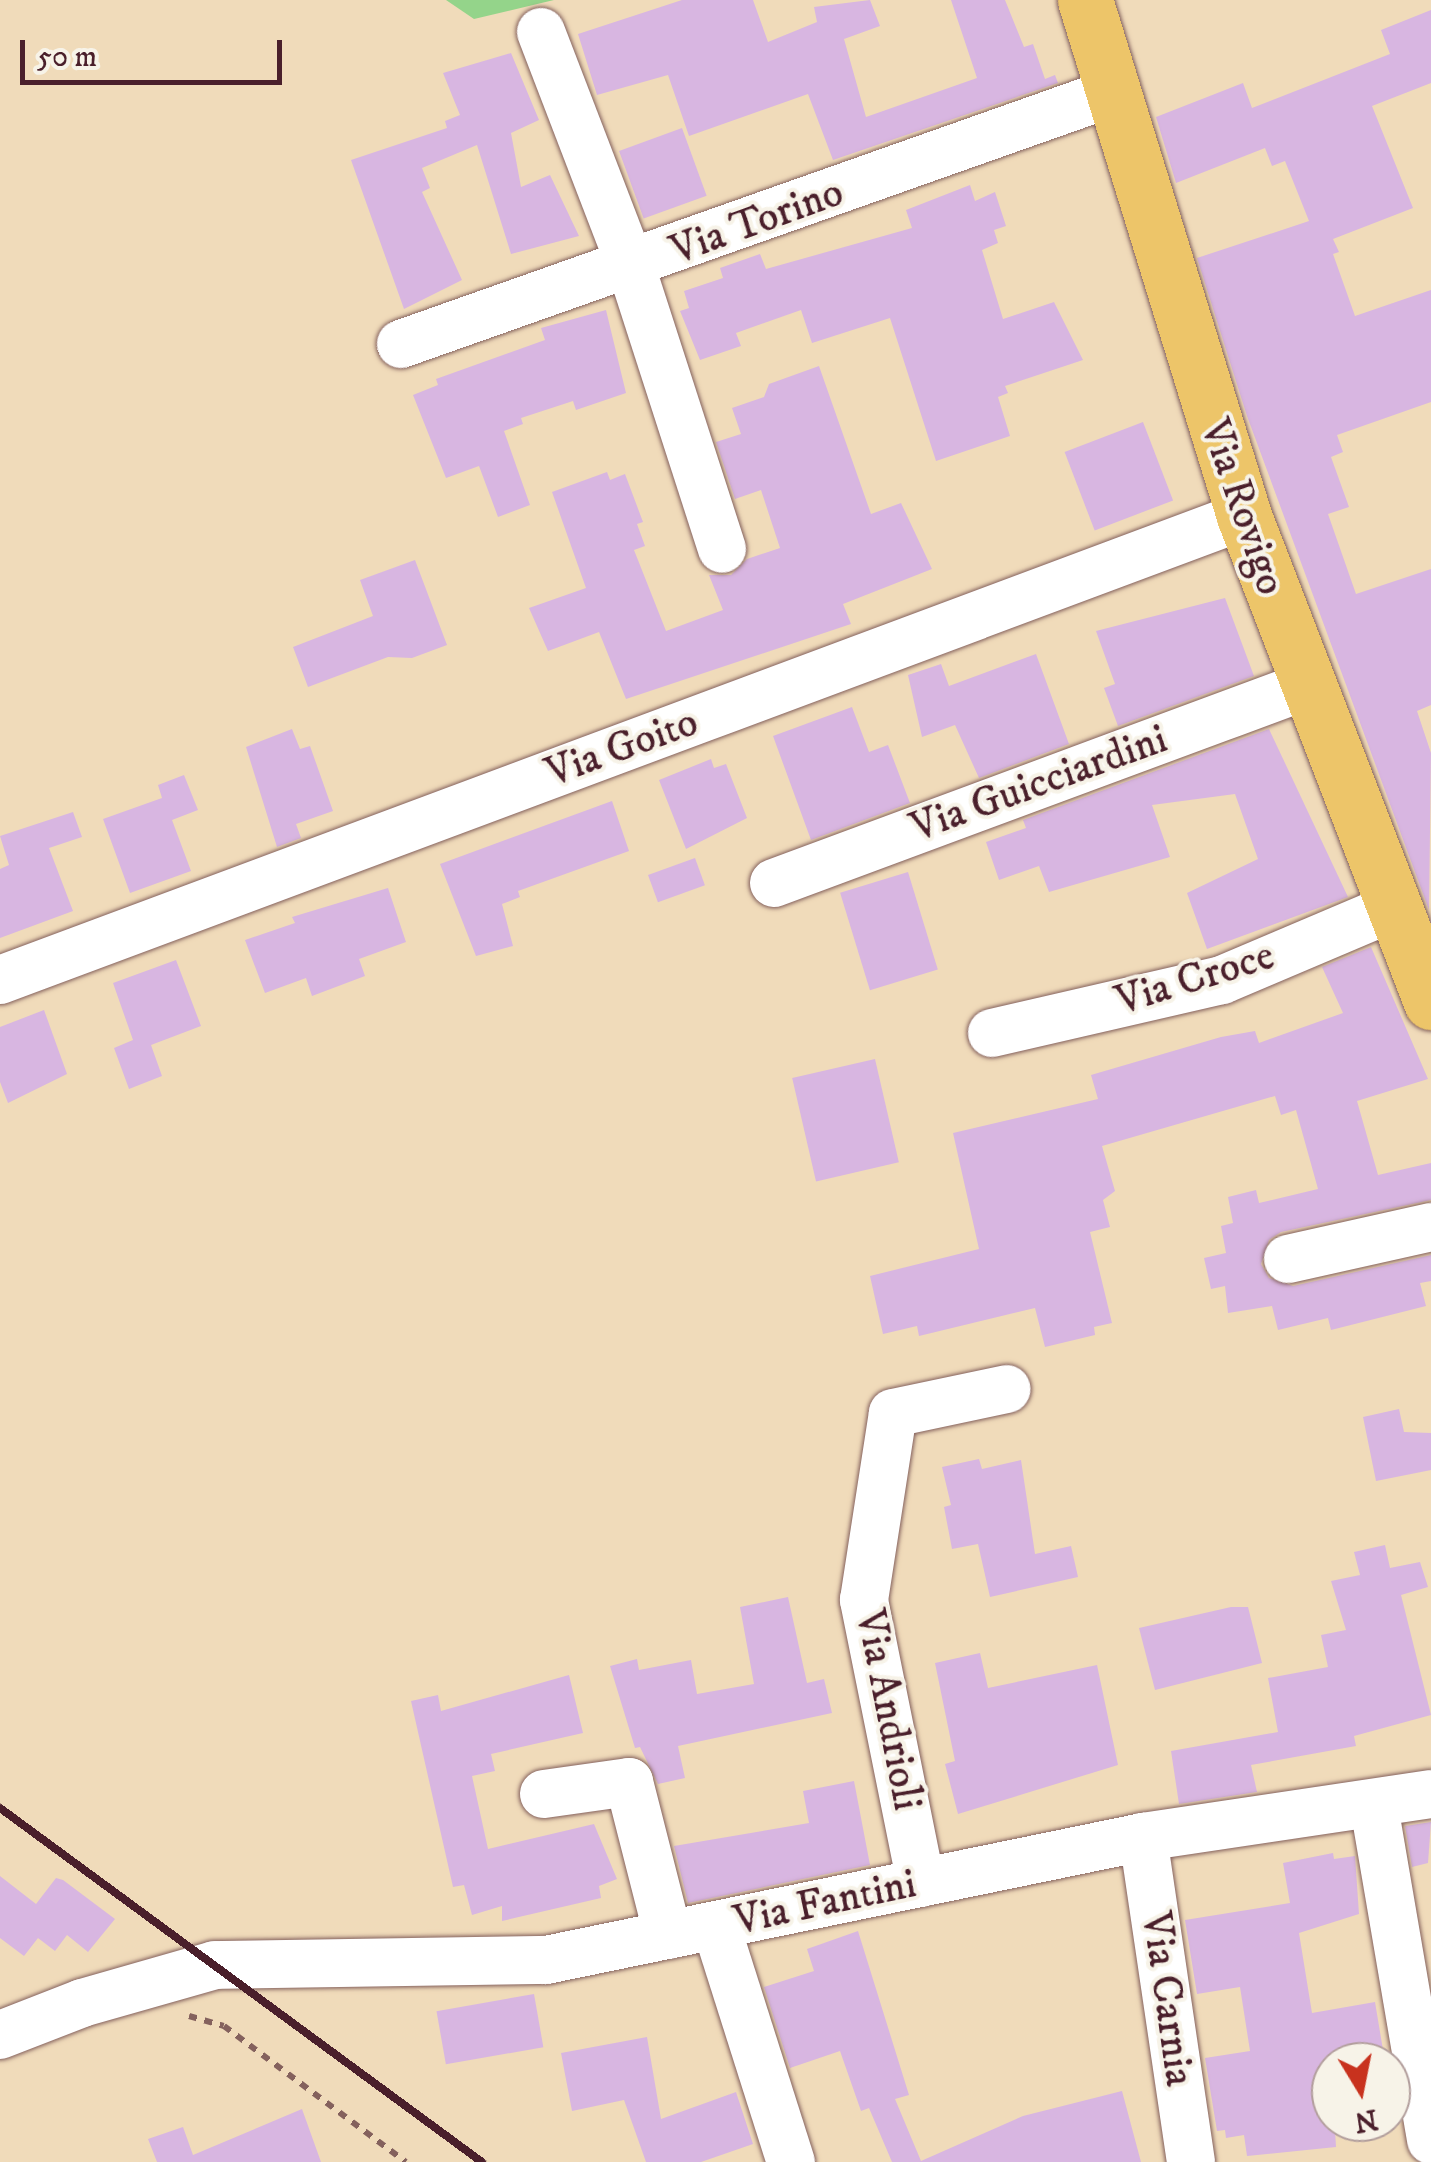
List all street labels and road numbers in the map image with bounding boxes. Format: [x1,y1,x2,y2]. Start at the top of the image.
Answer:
street label: Via Torino [664,167,850,277]
street label: Via Rovigo [1188,413,1296,601]
street label: Via Goito [539,697,705,799]
street label: Via Guicciardini [904,714,1174,854]
street label: Via Croce [1110,931,1280,1027]
street label: Via Andrioli [844,1605,932,1815]
street label: Via Fantini [729,1859,921,1947]
street label: Via Carnia [1130,1908,1204,2090]

